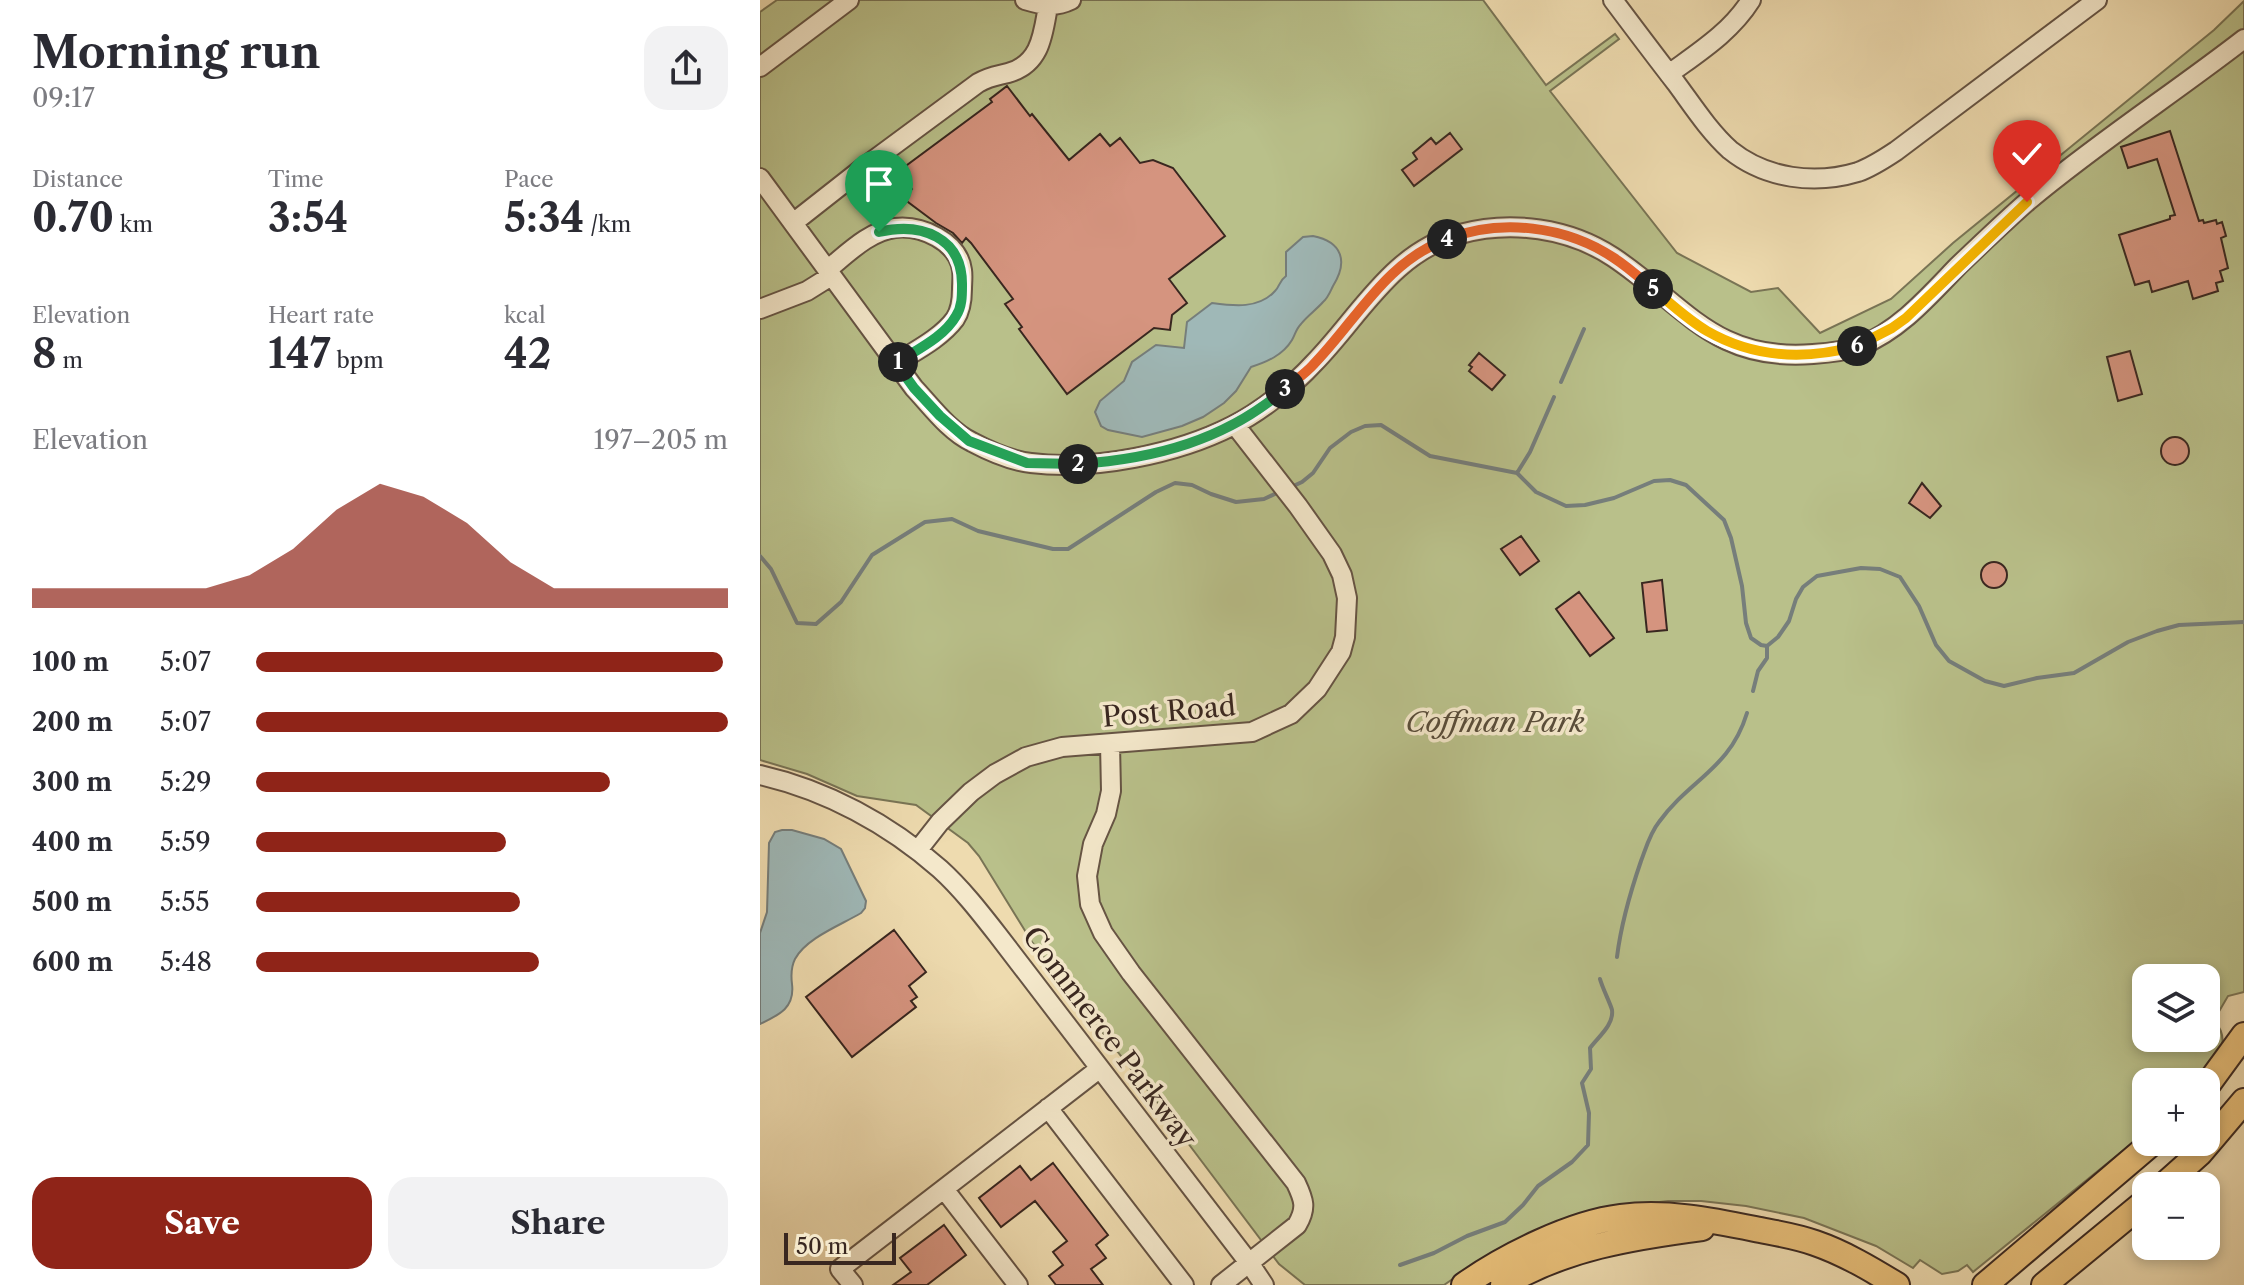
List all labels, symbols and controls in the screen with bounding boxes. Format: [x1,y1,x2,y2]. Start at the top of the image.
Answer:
text: Morning run [32,25,321,79]
button: share [644,26,728,110]
text: 09:17 [32,82,95,114]
pin [1993,120,2061,202]
icon: check [2005,132,2049,176]
pin [845,150,913,232]
icon: arrive [857,162,901,206]
text: Distance [32,166,123,193]
text: Time [268,166,324,193]
text: Pace [504,166,554,193]
text: 0.70 [32,193,114,242]
text: 3:54 [268,193,348,242]
text: 5:34 [504,193,584,242]
text: km [114,211,153,238]
text: /km [584,211,631,238]
pin: 4 [1427,219,1467,259]
text: 4 [1440,225,1454,252]
pin: 5 [1633,269,1673,309]
text: 5 [1647,275,1659,302]
text: Elevation [32,302,130,329]
text: Heart rate [268,302,374,329]
text: kcal [504,302,546,329]
pin: 6 [1837,326,1877,366]
text: 8 [32,329,57,378]
text: 147 [268,329,331,378]
text: 42 [504,329,551,378]
text: 6 [1850,332,1864,359]
pin: 1 [878,342,918,382]
text: m [57,347,83,374]
text: bpm [331,347,384,374]
text: 1 [893,348,903,375]
pin: 3 [1265,369,1305,409]
text: 3 [1279,375,1291,402]
text: Elevation [32,424,148,456]
text: 197–205 m [594,424,728,456]
pin: 2 [1058,444,1098,484]
text: 2 [1072,450,1085,477]
text: 100 m [32,646,109,678]
text: 5:07 [160,646,211,678]
street label: Post Road [1101,688,1237,734]
park label: Coffman Park [1406,705,1585,739]
text: 200 m [32,706,113,738]
text: 5:07 [160,706,211,738]
text: 300 m [32,766,112,798]
text: 5:29 [160,766,212,798]
text: 400 m [32,826,113,858]
text: 5:59 [160,826,211,858]
text: 500 m [32,886,112,918]
text: 5:55 [160,886,210,918]
street label: Commerce Parkway [1016,920,1204,1155]
text: 600 m [32,946,113,978]
text: 5:48 [160,946,212,978]
map controls [2132,964,2220,1260]
button: layers [2132,964,2220,1052]
button: + [2132,1068,2220,1156]
button: − [2132,1172,2220,1260]
button: Save [32,1177,372,1269]
button: Share [388,1177,728,1269]
scale bar [784,1229,896,1265]
text: 50 m [796,1233,848,1260]

